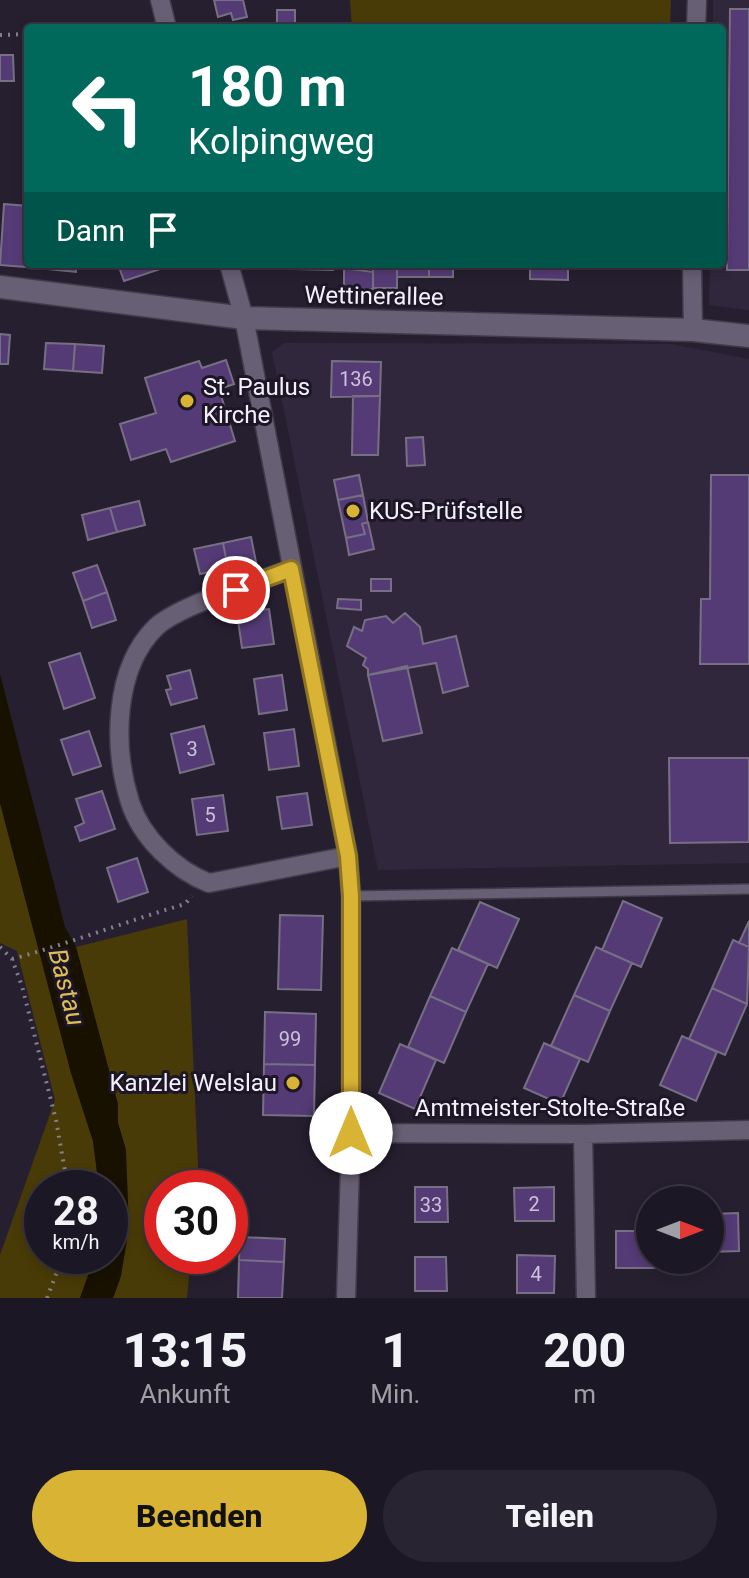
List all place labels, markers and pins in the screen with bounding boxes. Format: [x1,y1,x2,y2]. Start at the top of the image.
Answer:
place label: St. Paulus Kirche [203,373,310,429]
marker: St. Paulus Kirche [178,392,196,410]
place label: KUS-Prüfstelle [369,497,523,525]
marker: KUS-Prüfstelle [344,502,362,520]
pin [202,556,270,624]
place label: Kanzlei Welslau [109,1069,277,1097]
marker: Kanzlei Welslau [284,1074,302,1092]

